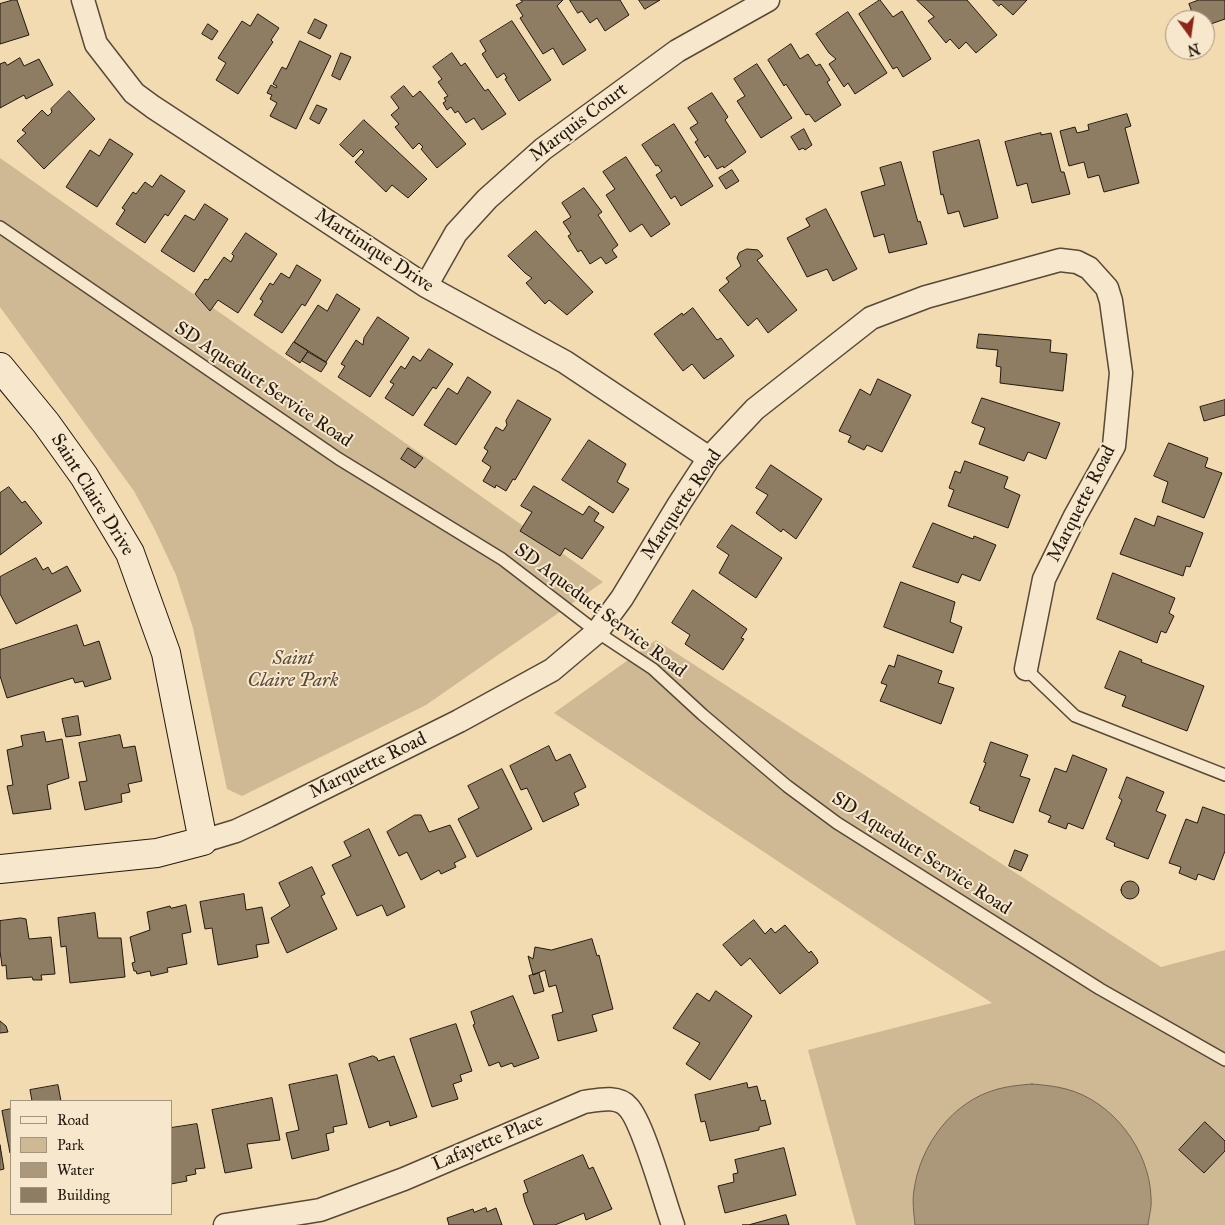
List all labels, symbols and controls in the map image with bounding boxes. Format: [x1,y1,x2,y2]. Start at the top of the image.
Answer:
north arrow [1165,10,1215,60]
text: N [1186,39,1201,59]
street label: Marquis Court [526,79,632,167]
street label: Martinique Drive [310,204,438,298]
street label: SD Aqueduct Service Road [170,317,356,453]
street label: Saint Claire Drive [45,430,139,560]
street label: Marquette Road [1043,442,1121,566]
street label: Marquette Road [637,446,727,564]
street label: SD Aqueduct Service Road [510,539,690,683]
park label: Saint Claire Park [248,648,338,692]
street label: Marquette Road [306,728,430,804]
street label: SD Aqueduct Service Road [827,787,1015,921]
legend [10,1100,172,1215]
street label: Lafayette Place [429,1109,547,1177]
text: Road [57,1111,89,1129]
text: Park [57,1136,84,1154]
text: Water [57,1161,94,1179]
text: Building [57,1186,110,1204]

